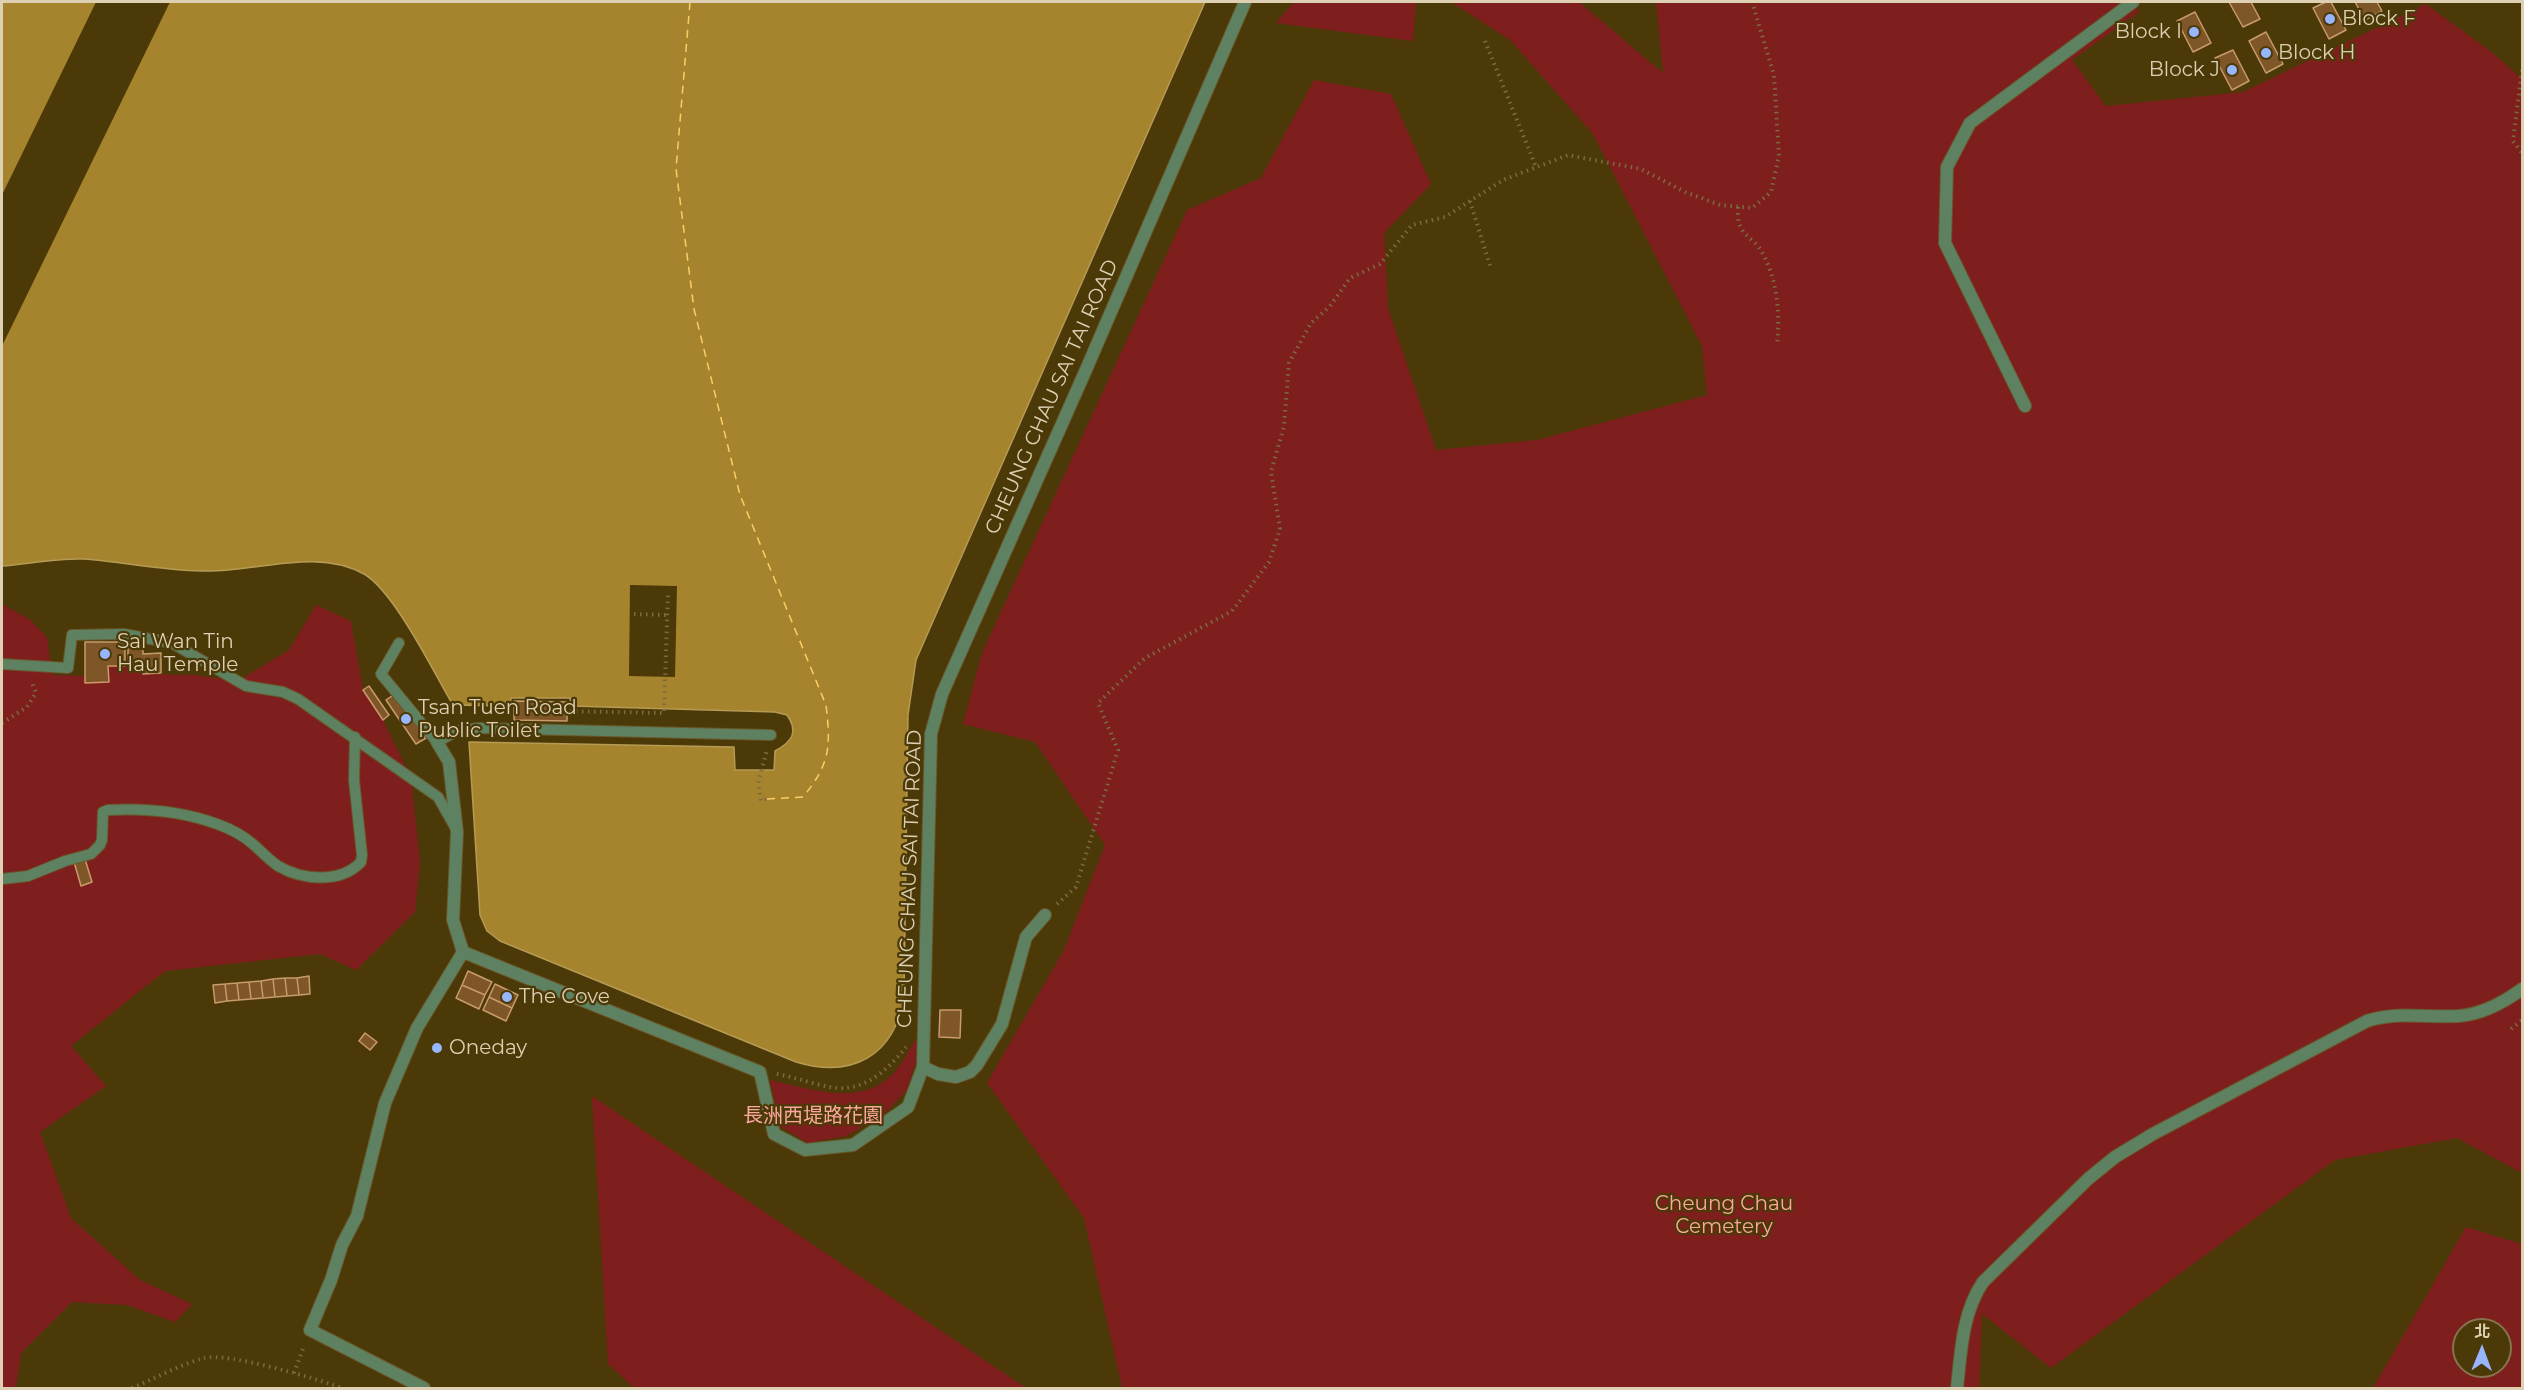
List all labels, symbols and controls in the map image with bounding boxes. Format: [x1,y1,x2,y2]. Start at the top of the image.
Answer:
place label: Block F [2342,7,2416,31]
marker: Block F [2323,12,2337,26]
place label: Block I [2115,20,2182,44]
marker: Block I [2187,25,2201,39]
place label: Block H [2278,41,2356,65]
marker: Block H [2259,46,2273,60]
place label: Block J [2149,58,2220,82]
marker: Block J [2225,63,2239,77]
street label: CHEUNG CHAU SAI TAI ROAD [980,256,1124,538]
place label: Sai Wan Tin Hau Temple [117,630,238,677]
marker: Sai Wan Tin Hau Temple [98,647,112,661]
place label: Tsan Tuen Road Public Toilet [418,696,577,743]
marker: Tsan Tuen Road Public Toilet [399,712,413,726]
street label: CHEUNG CHAU SAI TAI ROAD [893,729,927,1029]
place label: The Cove [519,985,610,1009]
marker: The Cove [500,990,514,1004]
place label: Oneday [449,1036,527,1060]
marker: Oneday [430,1041,444,1055]
park label: 長洲西堤路花園 [743,1104,883,1128]
park label: Cheung Chau Cemetery [1655,1192,1793,1239]
north arrow [2452,1318,2512,1378]
text: 北 [2474,1322,2490,1341]

